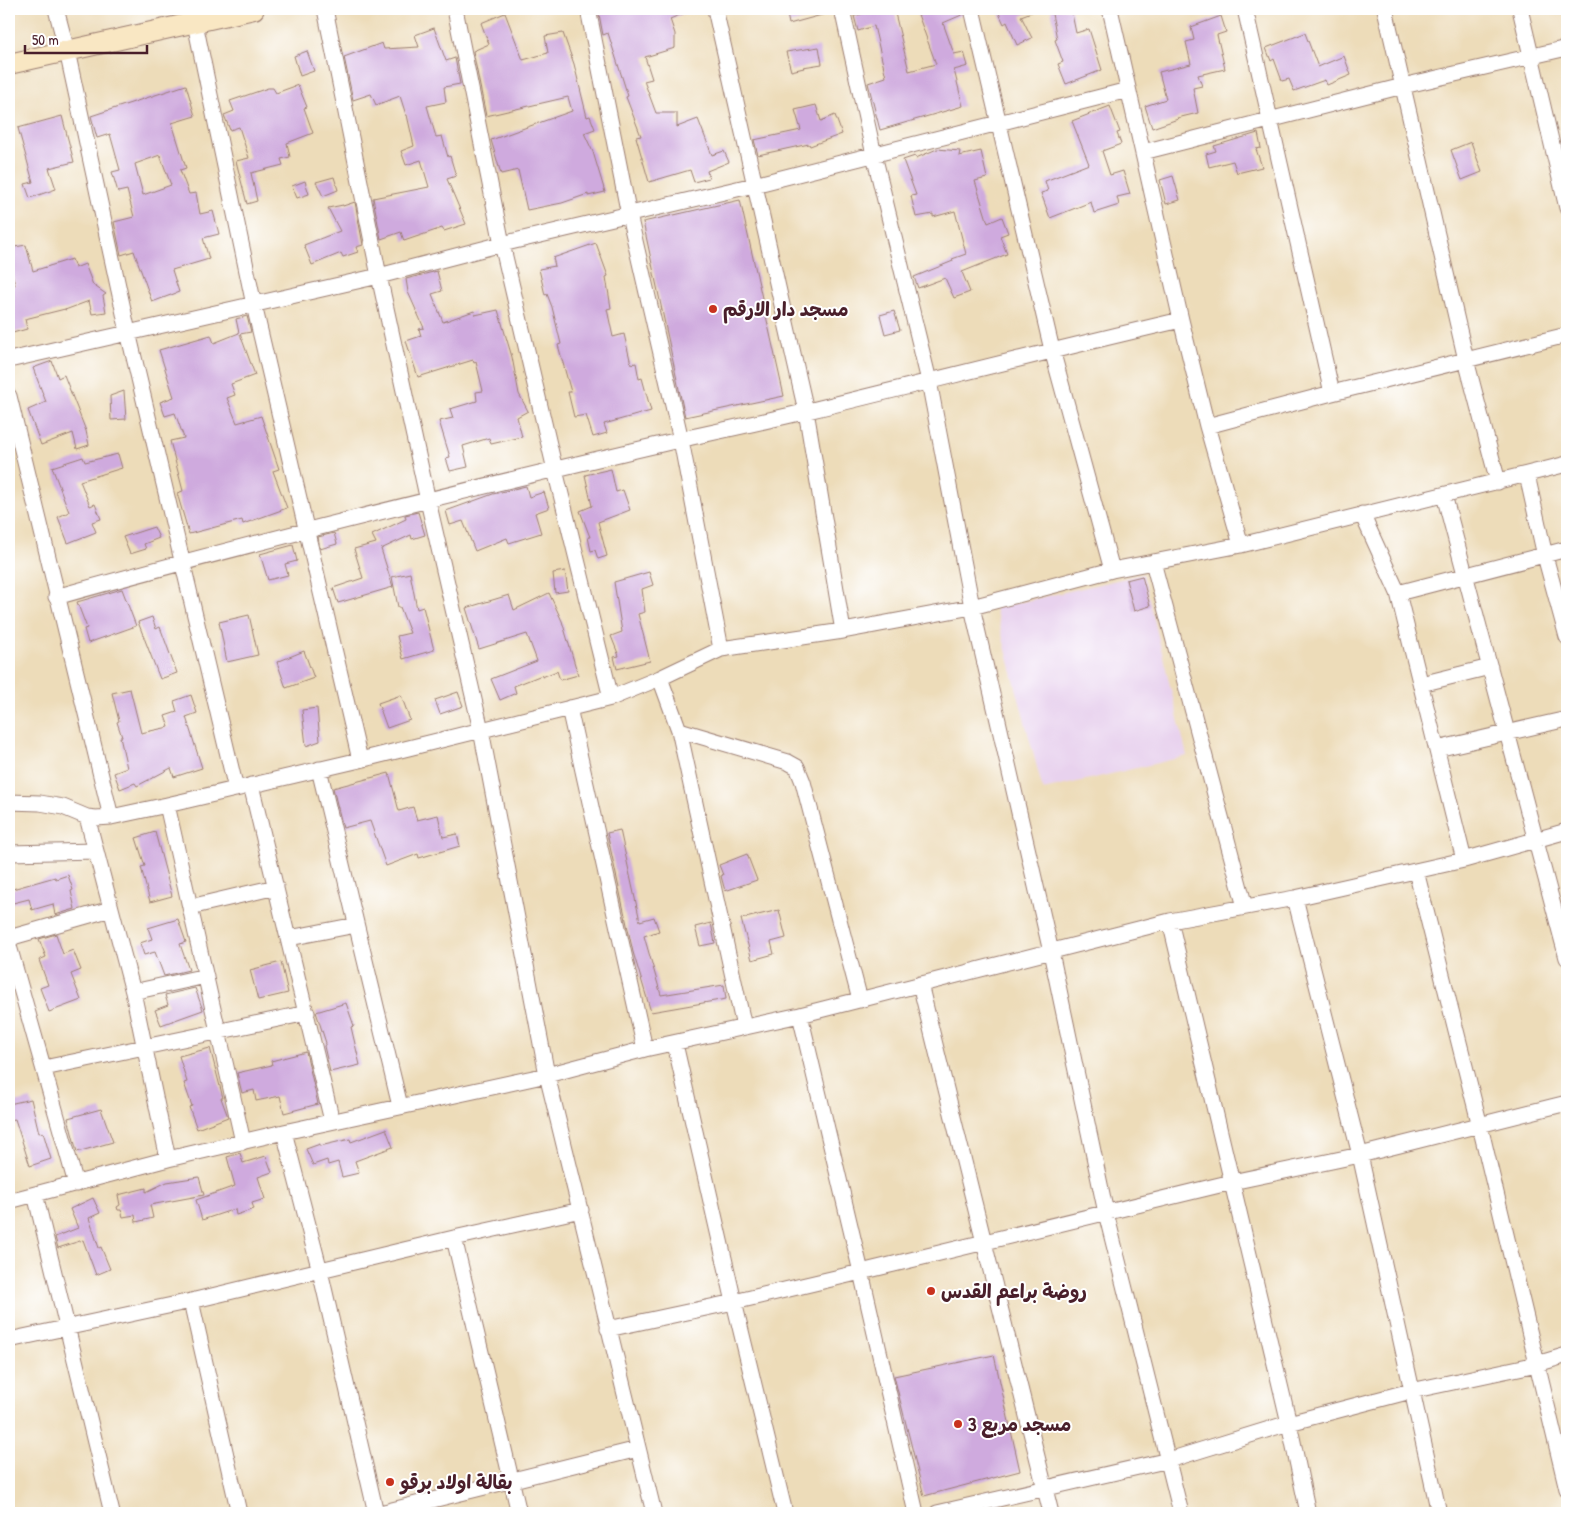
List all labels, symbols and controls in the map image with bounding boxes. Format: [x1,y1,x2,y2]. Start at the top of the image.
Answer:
scale bar [25,22,148,54]
text: 50 m [32,29,59,50]
place label: مسجد دار الارقم [723,296,848,324]
marker: مسجد دار الارقم [707,303,719,315]
place label: روضة براعم القدس [941,1278,1087,1306]
marker: روضة براعم القدس [925,1285,937,1297]
place label: مسجد مربع 3 [968,1411,1071,1438]
marker: مسجد مربع 3 [952,1418,964,1430]
place label: بقالة اولاد برقو [399,1469,513,1495]
marker: بقالة اولاد برقو [384,1476,396,1488]

